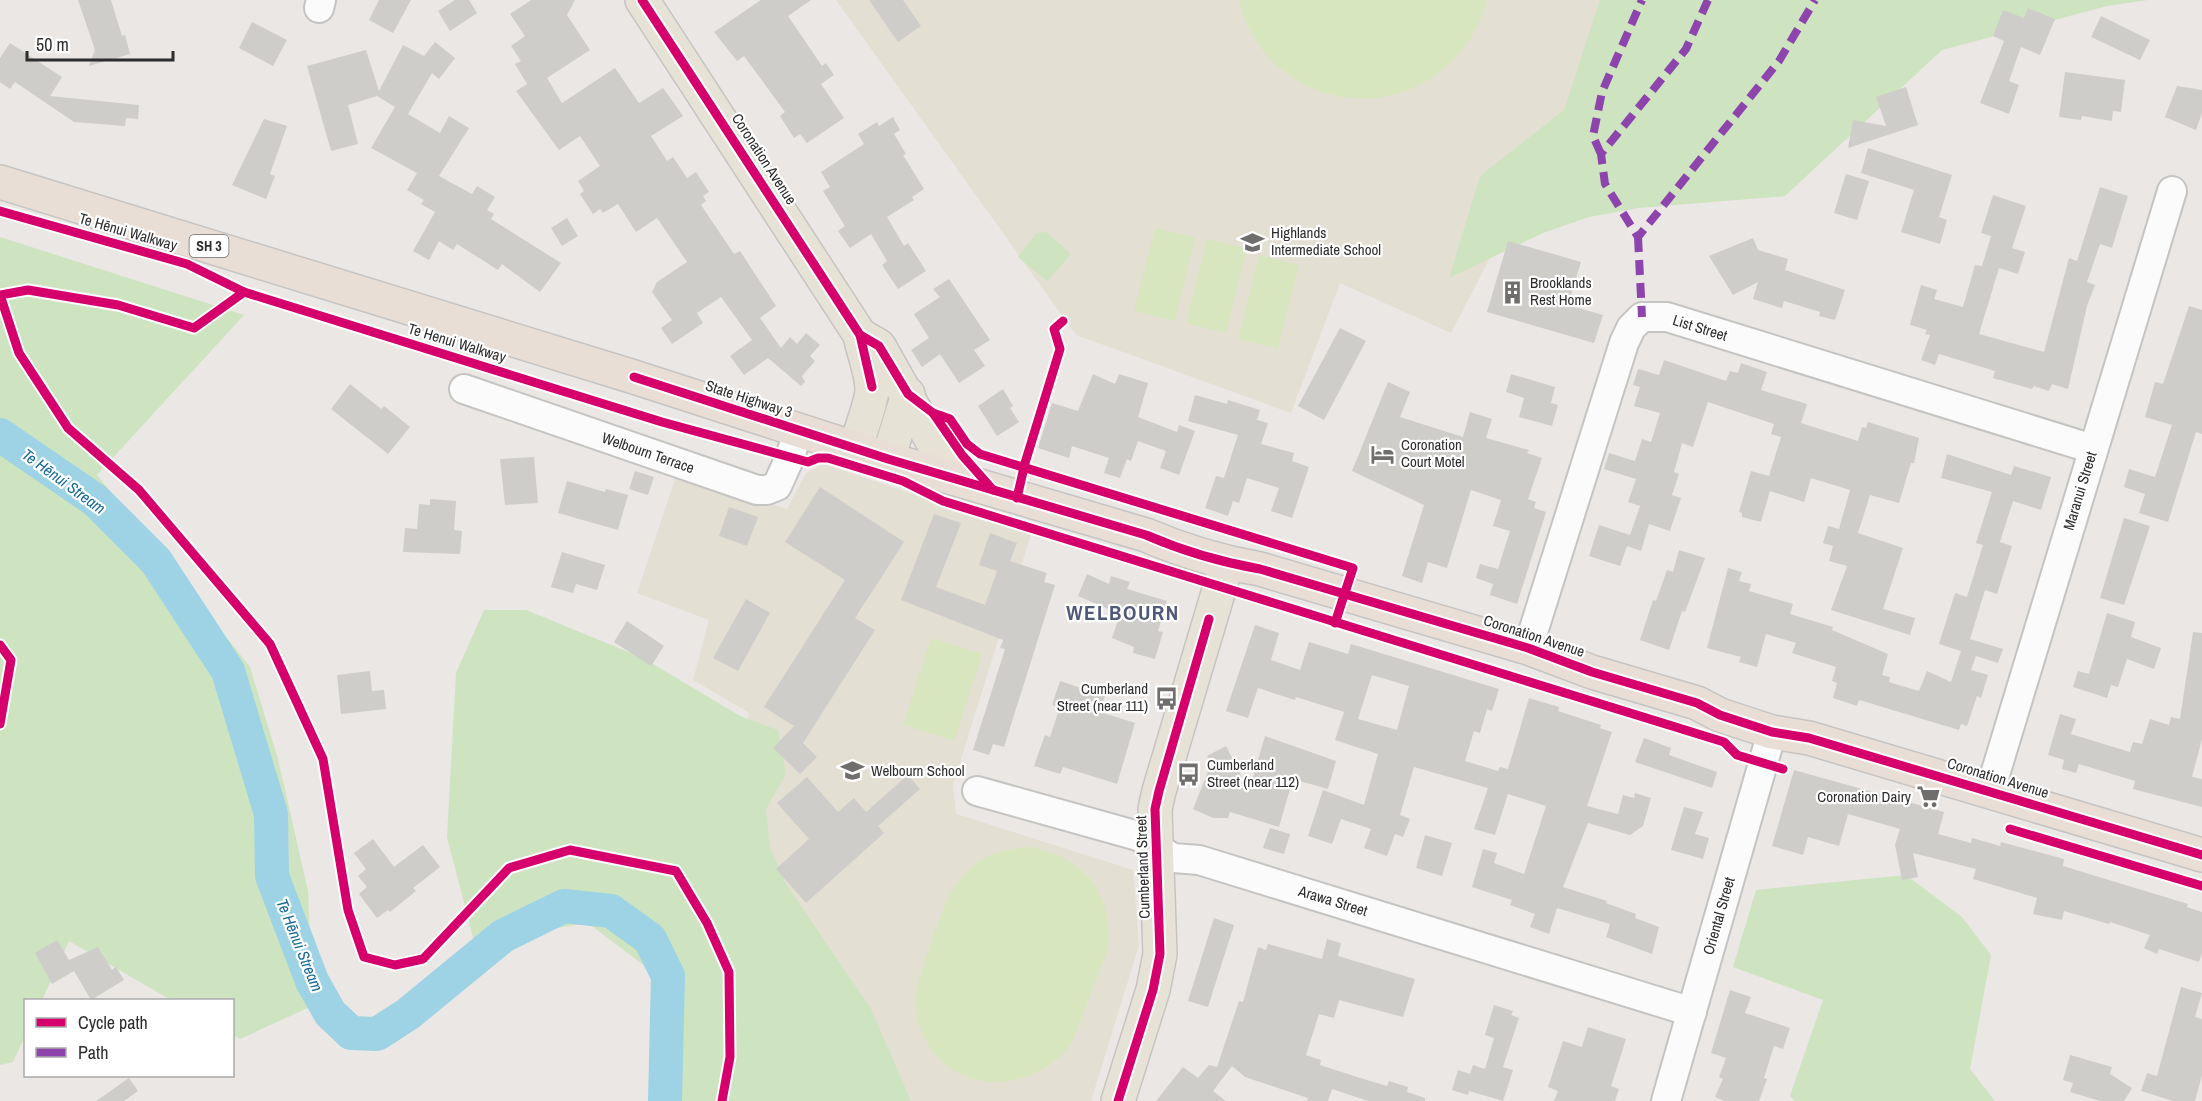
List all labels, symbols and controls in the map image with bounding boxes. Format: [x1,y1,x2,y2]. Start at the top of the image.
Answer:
scale bar [27,24,172,62]
text: 50 m [36,32,69,57]
street label: Coronation Avenue [727,109,802,209]
street label: Te Hēnui Walkway [77,207,181,256]
place label: Highlands Intermediate School [1271,222,1381,260]
school or university icon: Highlands Intermediate School [1240,229,1266,255]
road number: SH 3 [190,235,228,257]
place label: Brooklands Rest Home [1530,272,1592,310]
building icon: Brooklands Rest Home [1499,279,1525,305]
street label: List Street [1670,309,1731,346]
street label: Te Henui Walkway [406,318,510,368]
street label: State Highway 3 [703,375,795,423]
street label: Welbourn Terrace [599,427,697,478]
place label: Coronation Court Motel [1401,434,1465,472]
hotel icon: Coronation Court Motel [1370,441,1396,467]
water label: Te Hēnui Stream [18,443,110,519]
street label: Maranui Street [2058,448,2102,533]
district label: WELBOURN [1066,598,1180,627]
street label: Coronation Avenue [1481,609,1588,662]
place label: Cumberland Street (near 111) [1057,678,1148,716]
bus stop icon: Cumberland Street (near 111) [1153,685,1179,711]
street label: Coronation Avenue [1945,752,2052,803]
place label: Cumberland Street (near 112) [1207,754,1299,792]
school or university icon: Welbourn School [840,758,866,784]
place label: Welbourn School [871,760,964,781]
bus stop icon: Cumberland Street (near 112) [1176,761,1202,787]
supermarket icon: Coronation Dairy [1916,784,1942,810]
place label: Coronation Dairy [1817,786,1912,807]
street label: Cumberland Street [1130,814,1155,919]
street label: Oriental Street [1697,874,1740,957]
street label: Arawa Street [1295,880,1371,921]
water label: Te Hēnui Stream [271,895,329,995]
legend [24,999,234,1077]
text: Cycle path [78,1010,148,1035]
text: Path [78,1040,108,1065]

